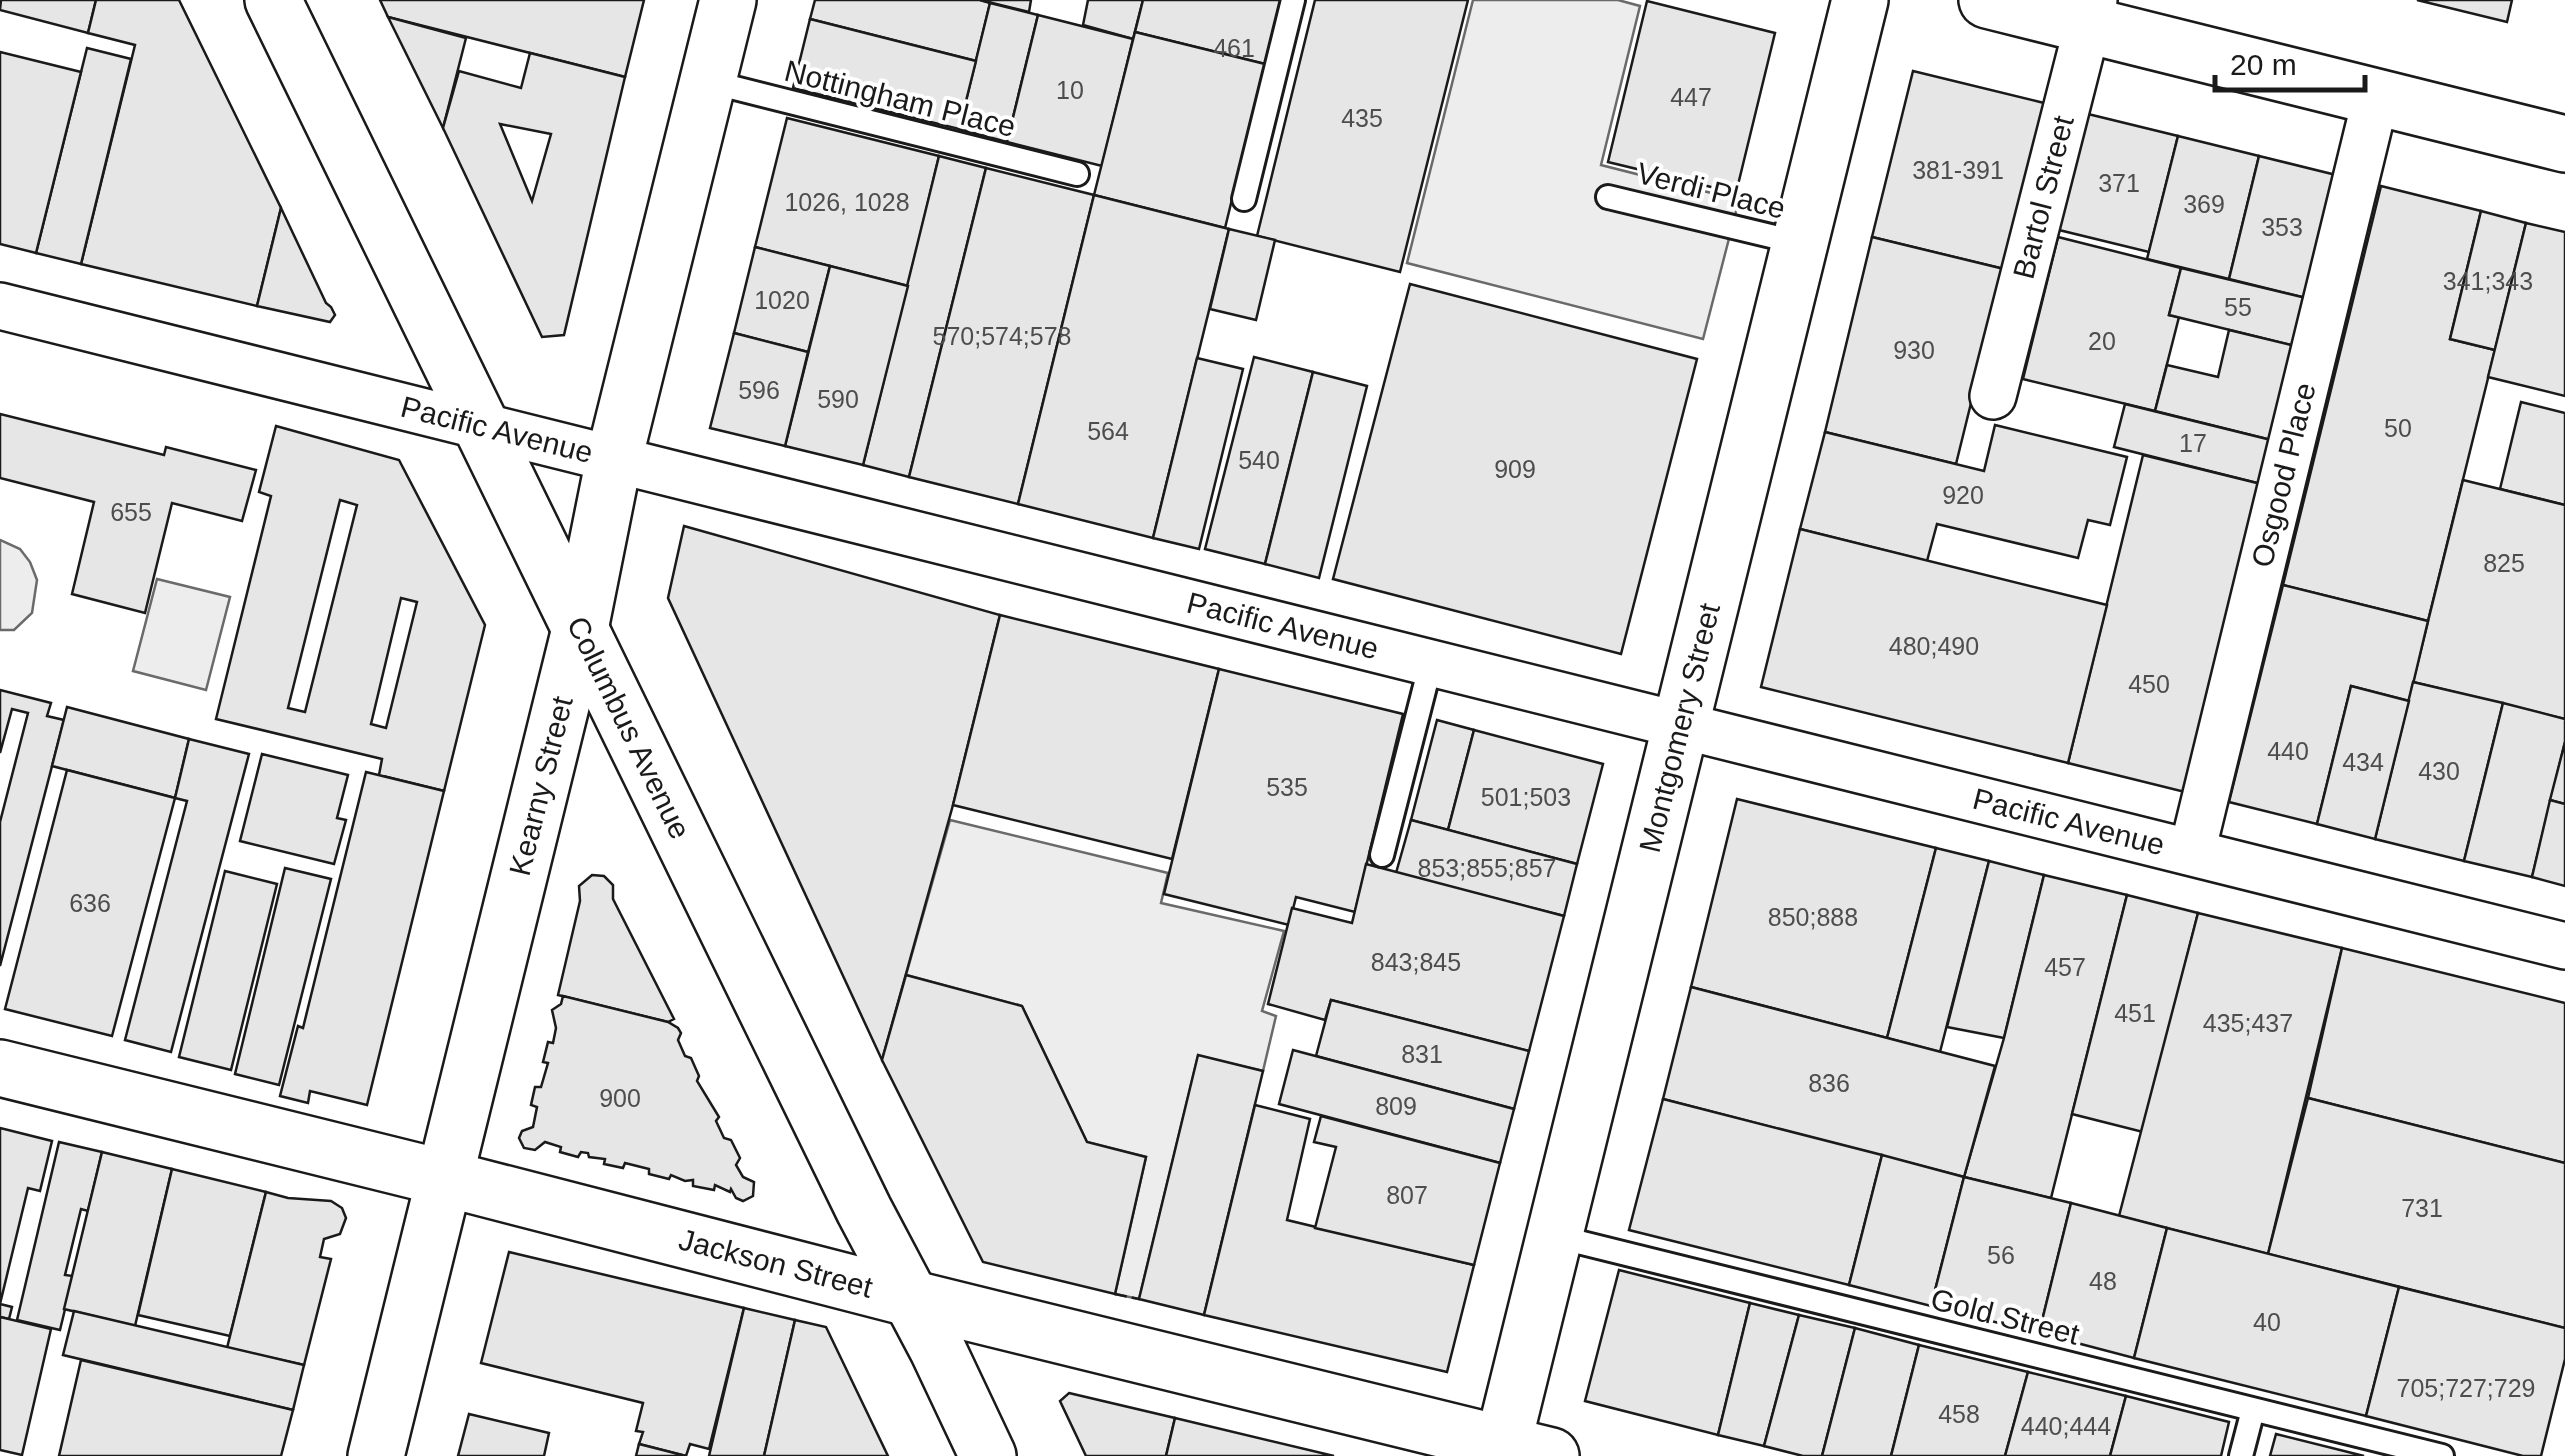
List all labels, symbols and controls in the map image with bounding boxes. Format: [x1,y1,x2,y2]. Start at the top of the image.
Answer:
scale bar [2215,30,2365,92]
house number: 461 [1213,34,1255,62]
text: 20 m [2230,48,2297,81]
street label: Nottingham Place [781,54,1019,143]
house number: 10 [1056,76,1084,104]
house number: 447 [1670,83,1712,111]
house number: 435 [1341,104,1383,132]
street label: Bartol Street [2007,112,2080,282]
street label: Verdi Place [1634,156,1789,225]
house number: 381-391 [1912,156,2004,184]
house number: 371 [2098,169,2140,197]
house number: 1026, 1028 [784,188,910,216]
house number: 369 [2183,190,2225,218]
house number: 353 [2261,213,2303,241]
house number: 341;343 [2443,267,2533,295]
house number: 1020 [754,286,810,314]
house number: 55 [2224,293,2252,321]
house number: 570;574;578 [932,322,1072,350]
house number: 20 [2088,327,2116,355]
house number: 930 [1893,336,1935,364]
house number: 596 [738,376,780,404]
street label: Osgood Place [2245,379,2322,570]
house number: 590 [817,385,859,413]
street label: Pacific Avenue [398,390,596,469]
house number: 50 [2384,414,2412,442]
house number: 564 [1087,417,1129,445]
house number: 17 [2179,429,2207,457]
house number: 540 [1238,446,1280,474]
house number: 909 [1494,455,1536,483]
house number: 920 [1942,481,1984,509]
house number: 655 [110,498,152,526]
house number: 825 [2483,549,2525,577]
street label: Pacific Avenue [1184,586,1382,665]
street label: Montgomery Street [1633,599,1726,856]
street label: Columbus Avenue [561,611,697,844]
house number: 480;490 [1889,632,1979,660]
house number: 450 [2128,670,2170,698]
street label: Kearny Street [503,692,579,879]
house number: 440 [2267,737,2309,765]
house number: 434 [2342,748,2384,776]
house number: 430 [2418,757,2460,785]
house number: 535 [1266,773,1308,801]
street label: Pacific Avenue [1969,782,2168,861]
house number: 501;503 [1481,783,1571,811]
house number: 853;855;857 [1417,854,1557,882]
house number: 636 [69,889,111,917]
house number: 850;888 [1768,903,1858,931]
house number: 843;845 [1371,948,1461,976]
house number: 457 [2044,953,2086,981]
house number: 451 [2114,999,2156,1027]
house number: 435;437 [2203,1009,2293,1037]
house number: 831 [1401,1040,1443,1068]
house number: 836 [1808,1069,1850,1097]
house number: 900 [599,1084,641,1112]
house number: 809 [1375,1092,1417,1120]
house number: 807 [1386,1181,1428,1209]
house number: 731 [2401,1194,2443,1222]
street label: Jackson Street [676,1222,877,1304]
house number: 56 [1987,1241,2015,1269]
house number: 48 [2089,1267,2117,1295]
street label: Gold Street [1928,1282,2083,1351]
house number: 40 [2253,1308,2281,1336]
house number: 705;727;729 [2396,1374,2536,1402]
house number: 458 [1938,1400,1980,1428]
house number: 440;444 [2021,1412,2111,1440]

